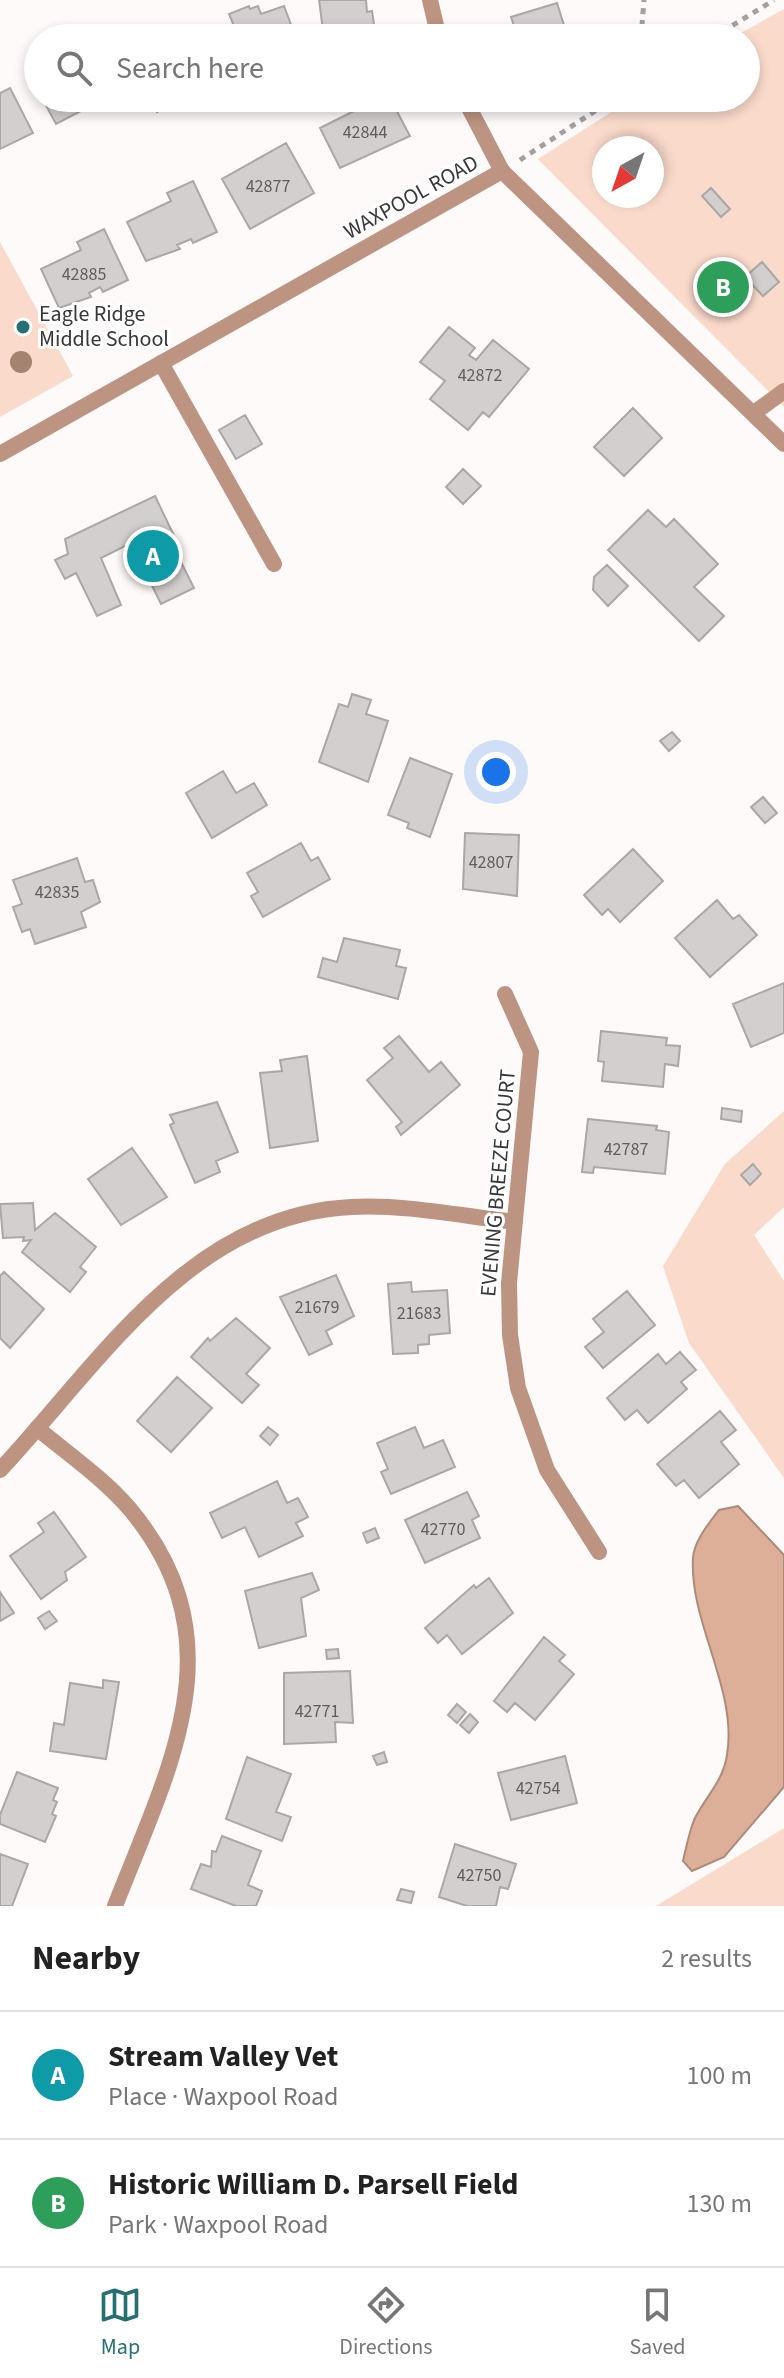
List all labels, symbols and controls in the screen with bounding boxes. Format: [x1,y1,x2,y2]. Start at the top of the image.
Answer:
search box [24,24,760,112]
icon: search [52,46,96,90]
text: Search here [116,47,264,90]
house number: 42844 [343,120,387,145]
north arrow [592,136,664,208]
street label: WAXPOOL ROAD [338,147,484,247]
house number: 42877 [246,174,290,199]
pin: B [697,257,749,317]
house number: 42885 [62,262,106,287]
place label: Eagle Ridge Middle School [39,298,169,355]
marker: Eagle Ridge Middle School [14,318,32,336]
house number: 42872 [458,363,502,388]
pin: A [127,526,179,586]
your location [476,752,516,792]
house number: 42807 [469,850,513,875]
house number: 42835 [35,880,79,905]
street label: EVENING BREEZE COURT [472,1068,524,1298]
house number: 42787 [604,1137,648,1162]
house number: 21679 [295,1295,339,1320]
house number: 21683 [397,1301,441,1326]
house number: 42770 [421,1517,465,1542]
house number: 42771 [295,1699,339,1724]
house number: 42754 [516,1776,560,1801]
house number: 42750 [457,1863,501,1888]
text: Nearby [32,1934,140,1983]
text: 2 results [661,1940,752,1977]
text: Stream Valley Vet [108,2035,338,2078]
text: A [51,2057,65,2094]
text: 100 m [686,2057,752,2094]
text: Place · Waxpool Road [108,2078,338,2115]
text: Historic William D. Parsell Field [108,2163,518,2206]
text: B [50,2185,66,2222]
text: 130 m [686,2185,752,2222]
text: Park · Waxpool Road [108,2206,328,2243]
tab: Map [98,2283,142,2363]
tab: Directions [339,2283,432,2363]
tab: Saved [629,2283,686,2363]

